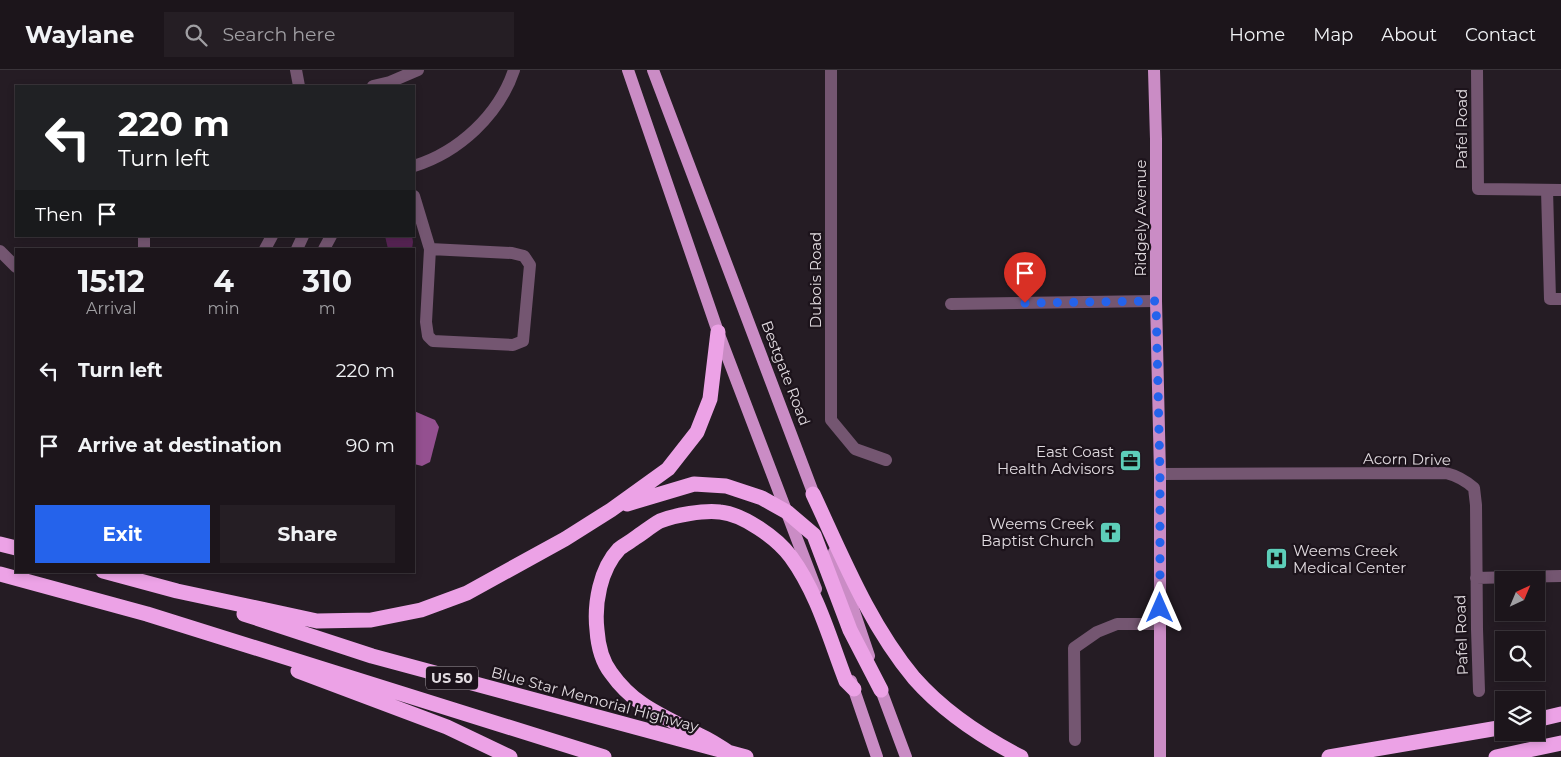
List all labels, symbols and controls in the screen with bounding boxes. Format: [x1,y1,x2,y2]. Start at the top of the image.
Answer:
search box [164,12,514,57]
text: Waylane [25,20,134,49]
icon: search [182,21,210,49]
text: Search here [222,23,335,46]
text: Home [1229,24,1285,46]
text: Map [1313,24,1353,46]
text: About [1381,24,1437,46]
text: Contact [1465,24,1536,46]
street label: Pafel Road [1452,89,1471,169]
text: 220 m [118,102,230,145]
icon: left [35,105,100,170]
text: Turn left [118,145,210,172]
street label: Ridgely Avenue [1131,159,1150,277]
icon: arrive [93,200,121,228]
text: Then [35,203,83,226]
street label: Dubois Road [806,232,825,328]
pin [1004,252,1046,303]
icon: arrive [1011,259,1039,287]
text: 15:12 [78,263,145,300]
text: 4 [213,263,234,300]
text: 310 [302,263,352,300]
text: Arrival [86,299,136,318]
text: min [207,299,240,318]
text: m [319,299,336,318]
street label: Bestgate Road [757,318,815,428]
icon: left [35,357,63,385]
text: Turn left [78,359,163,382]
text: 220 m [336,359,395,382]
icon: arrive [35,432,63,460]
text: Arrive at destination [78,434,282,457]
text: 90 m [346,434,395,457]
place label: East Coast Health Advisors [997,442,1114,478]
office icon: East Coast Health Advisors [1118,448,1142,472]
street label: Acorn Drive [1363,449,1451,469]
button: Exit [35,505,210,563]
button: Share [220,505,395,563]
place label: Weems Creek Baptist Church [981,514,1094,550]
church icon: Weems Creek Baptist Church [1098,520,1122,544]
place label: Weems Creek Medical Center [1293,541,1406,577]
hospital icon: Weems Creek Medical Center [1265,547,1289,571]
north arrow [1495,571,1545,621]
map controls [1495,571,1545,741]
position arrow [1133,581,1185,633]
street label: Pafel Road [1450,594,1472,676]
button: search [1495,631,1545,681]
street label: Blue Star Memorial Highway [489,662,702,736]
road number: US 50 [426,666,478,690]
button: layers [1495,691,1545,741]

